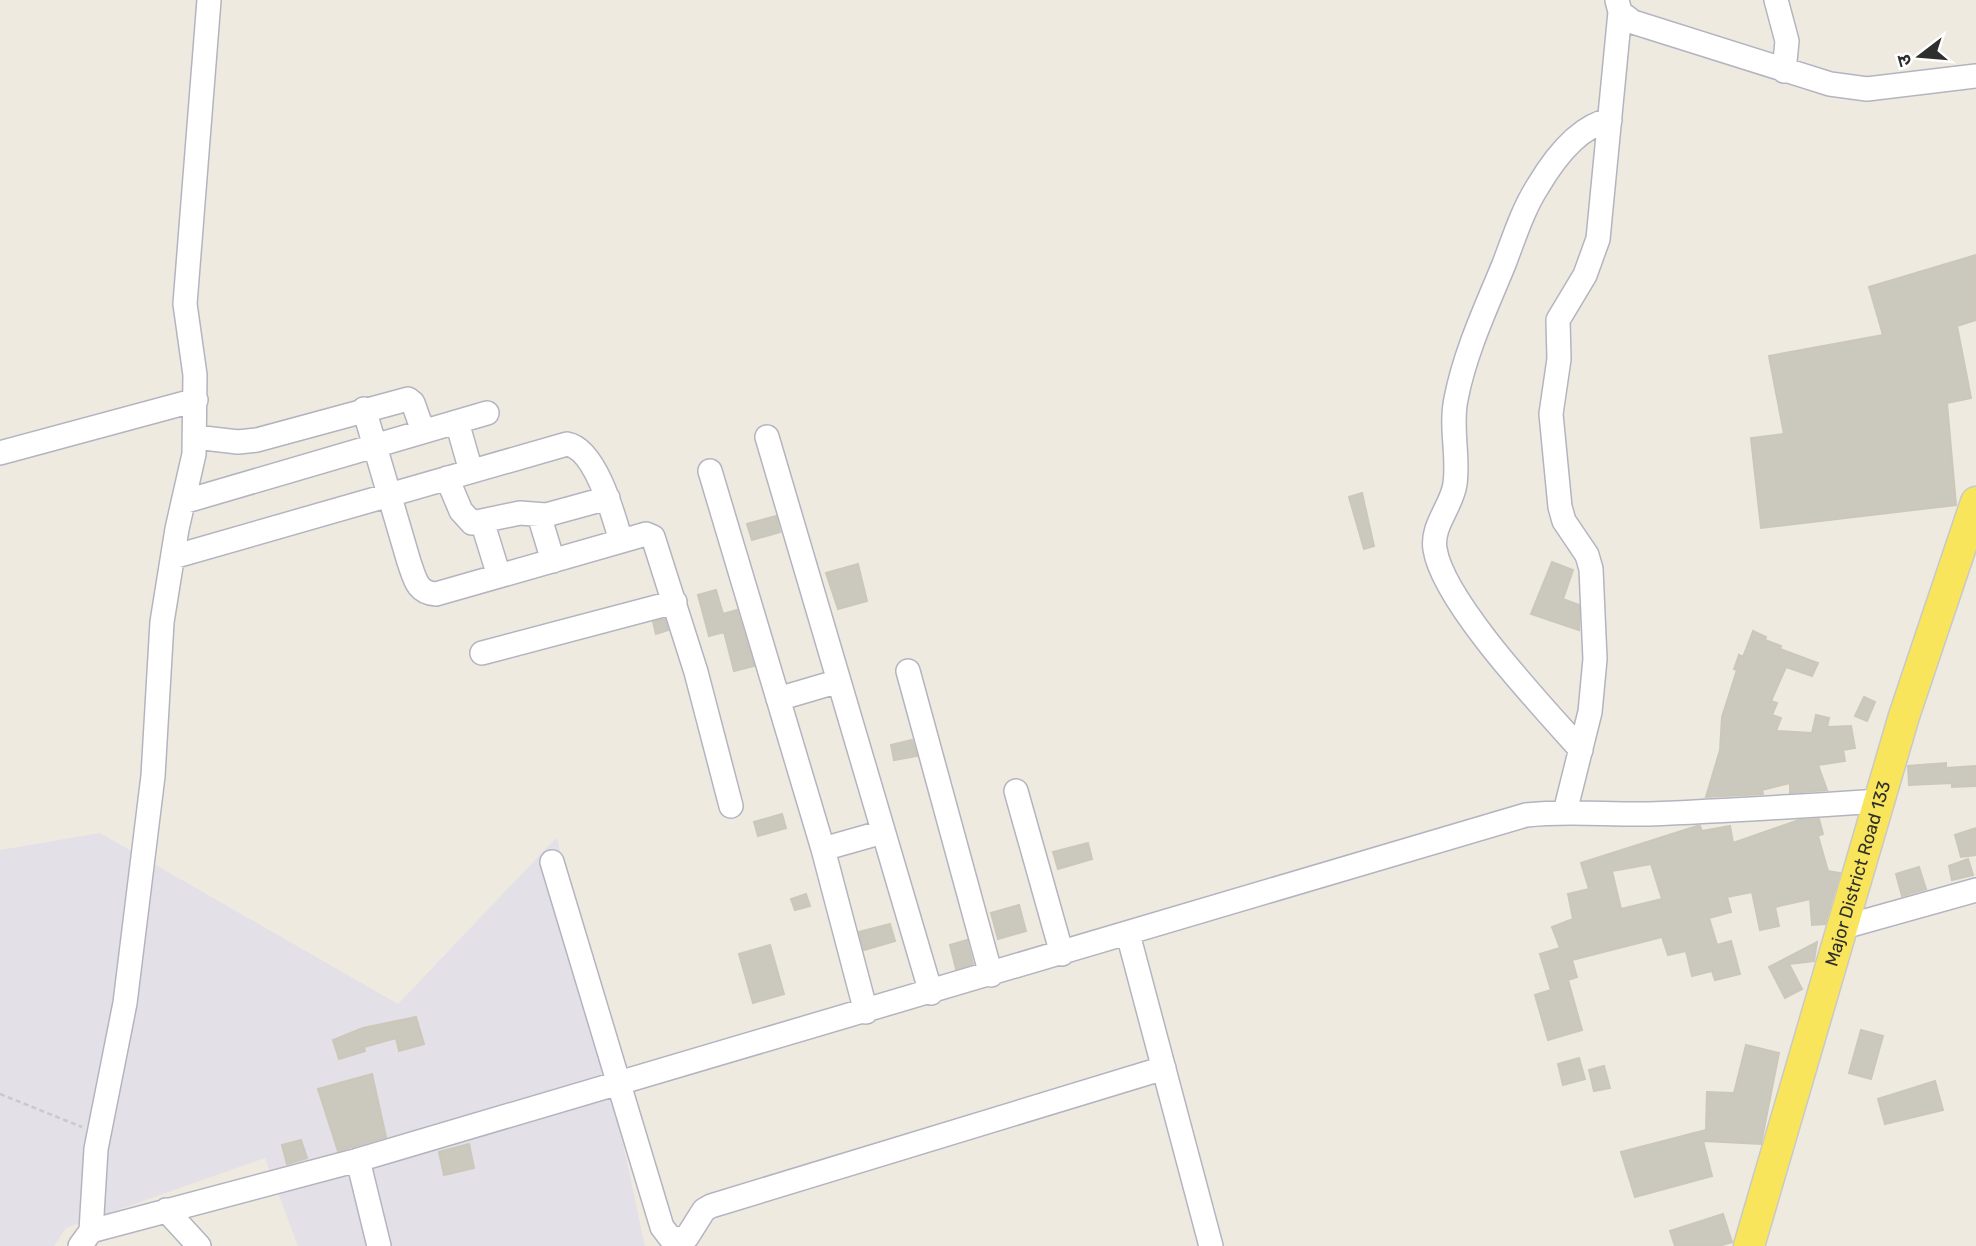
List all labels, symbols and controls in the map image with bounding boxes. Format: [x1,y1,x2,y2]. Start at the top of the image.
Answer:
north arrow [1885,21,1955,91]
text: उ [1891,51,1917,69]
street label: Major District Road 133 [1820,778,1895,969]

